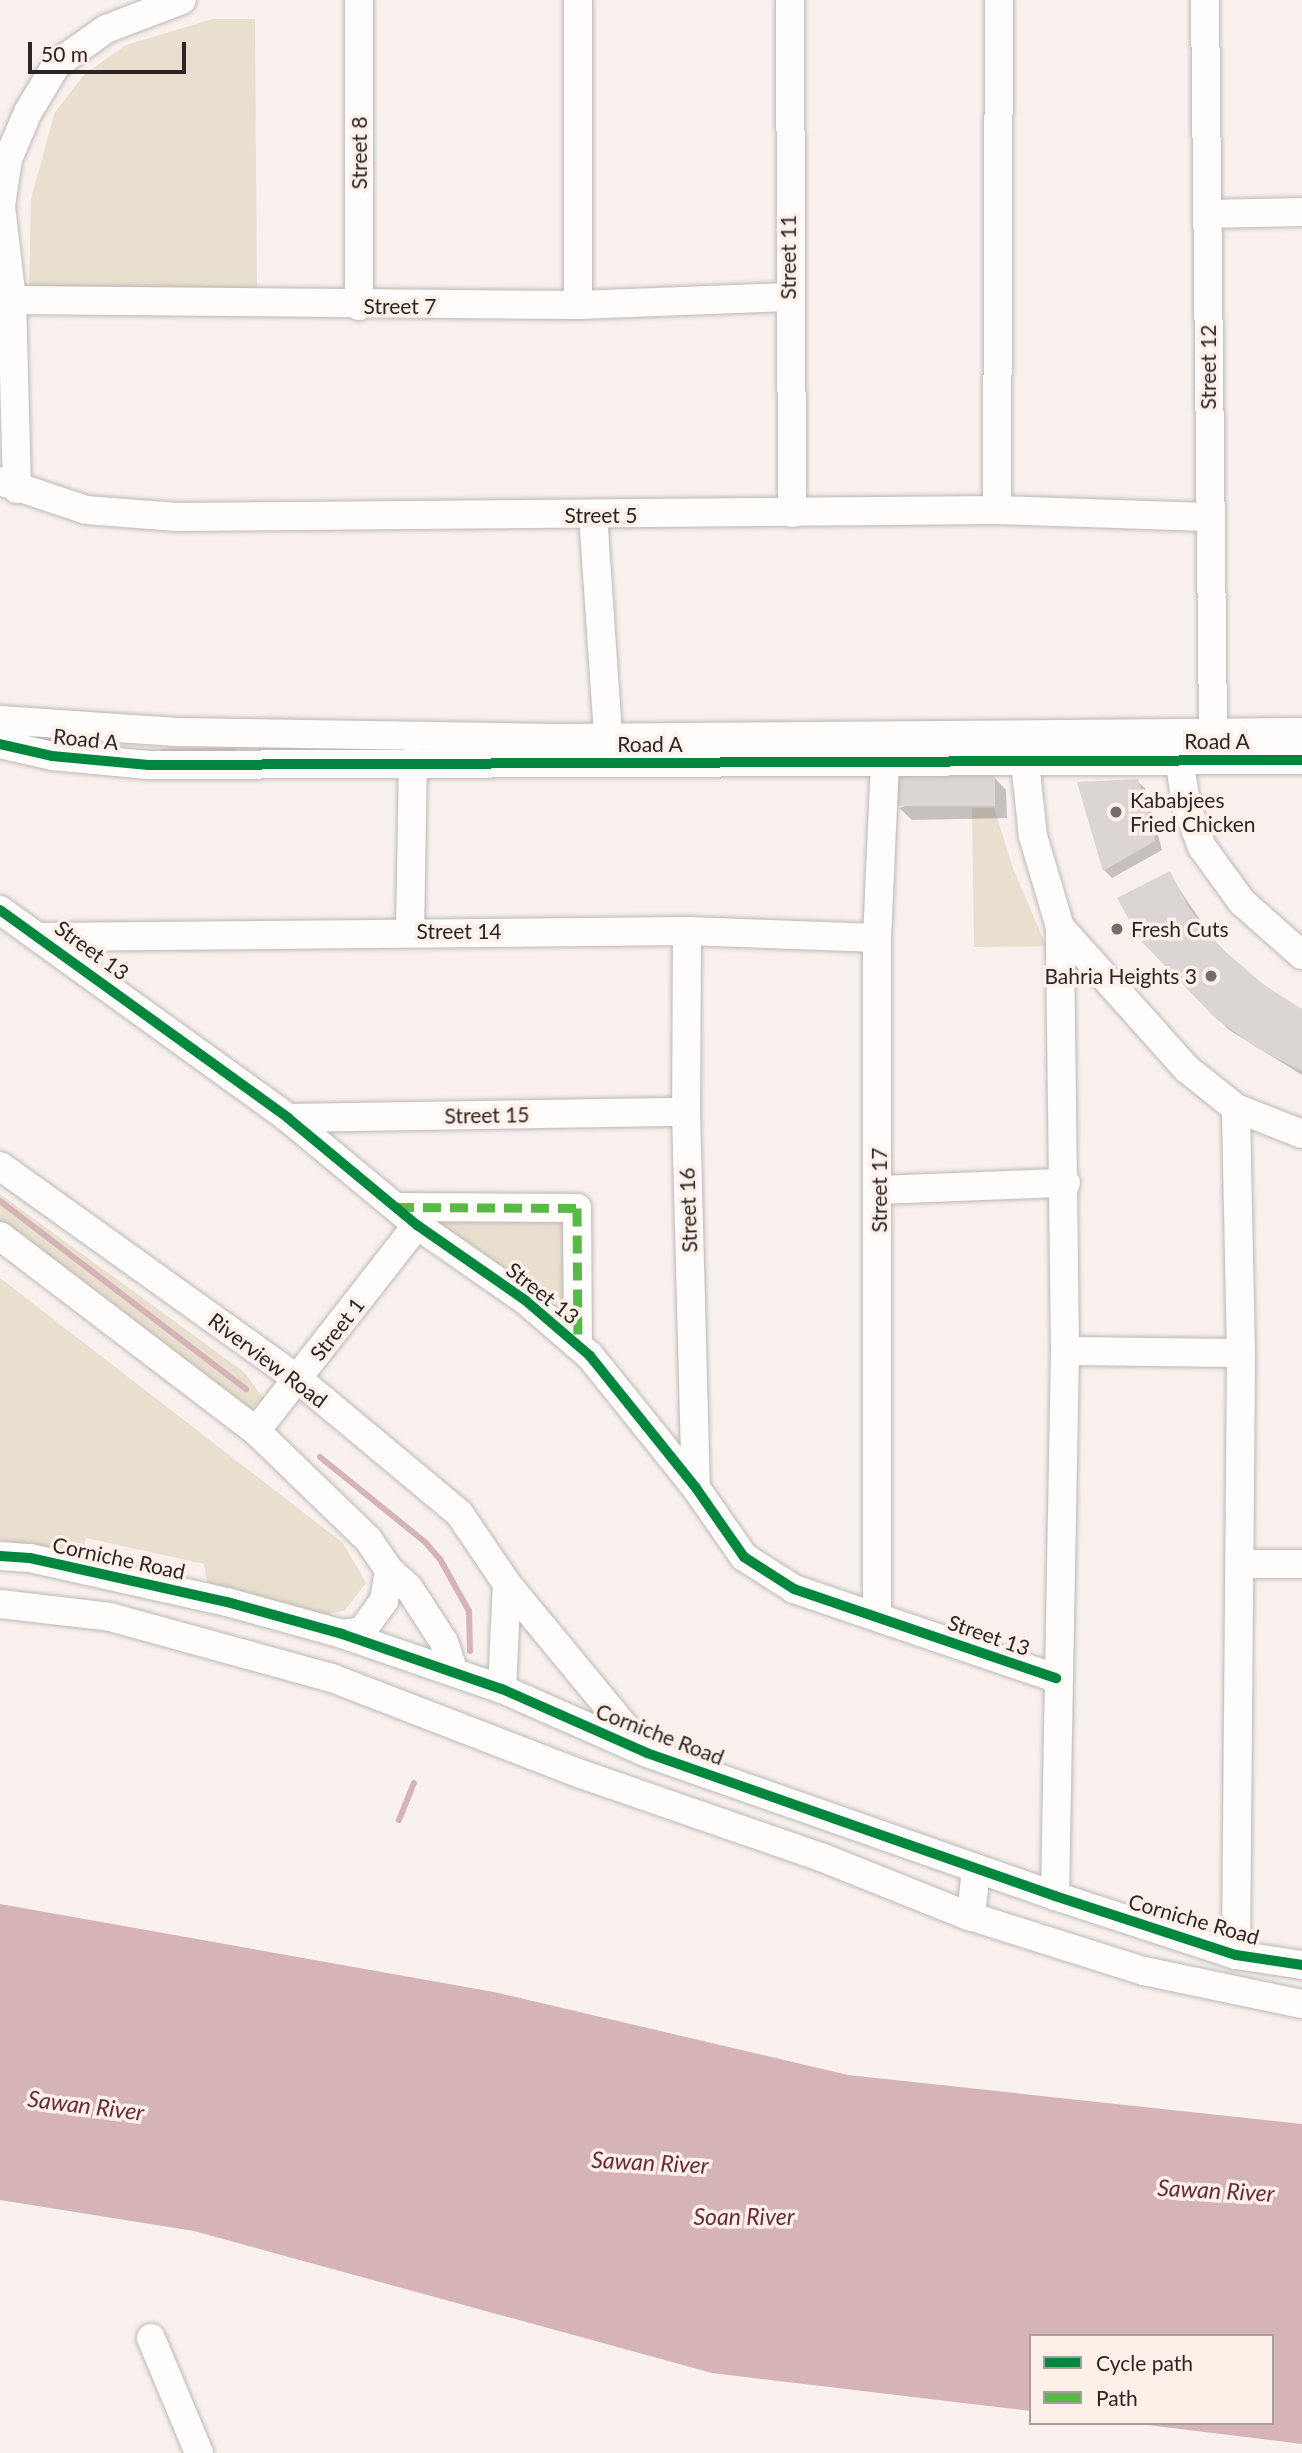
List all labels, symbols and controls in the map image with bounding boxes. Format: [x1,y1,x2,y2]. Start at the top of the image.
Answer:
scale bar [32,28,189,72]
text: 50 m [41,41,88,66]
street label: Street 8 [346,117,372,189]
street label: Street 11 [775,214,801,300]
street label: Street 7 [364,293,436,319]
street label: Street 12 [1195,324,1221,410]
street label: Street 5 [565,502,637,528]
street label: Road A [52,723,120,755]
street label: Road A [1184,728,1250,754]
street label: Road A [617,731,683,757]
place label: Kababjees Fried Chicken [1130,787,1256,837]
marker: Kababjees Fried Chicken [1108,804,1124,820]
street label: Street 13 [50,915,134,985]
place label: Fresh Cuts [1131,916,1229,942]
street label: Street 14 [416,918,502,944]
marker: Fresh Cuts [1109,921,1125,937]
place label: Bahria Heights 3 [1044,963,1197,989]
marker: Bahria Heights 3 [1203,968,1219,984]
street label: Street 15 [444,1102,530,1128]
street label: Street 17 [866,1147,892,1233]
street label: Street 16 [674,1167,702,1253]
street label: Street 13 [502,1257,584,1329]
street label: Street 1 [305,1293,369,1365]
street label: Riverview Road [203,1307,333,1413]
street label: Corniche Road [50,1532,188,1584]
street label: Street 13 [945,1609,1033,1661]
street label: Corniche Road [593,1698,727,1770]
street label: Corniche Road [1126,1888,1262,1950]
water label: Sawan River [26,2084,146,2126]
water label: Sawan River [591,2145,709,2179]
water label: Sawan River [1157,2173,1275,2207]
water label: Soan River [693,2202,795,2230]
legend [1029,2334,1274,2425]
text: Cycle path [1096,2350,1193,2375]
text: Path [1096,2385,1138,2410]

